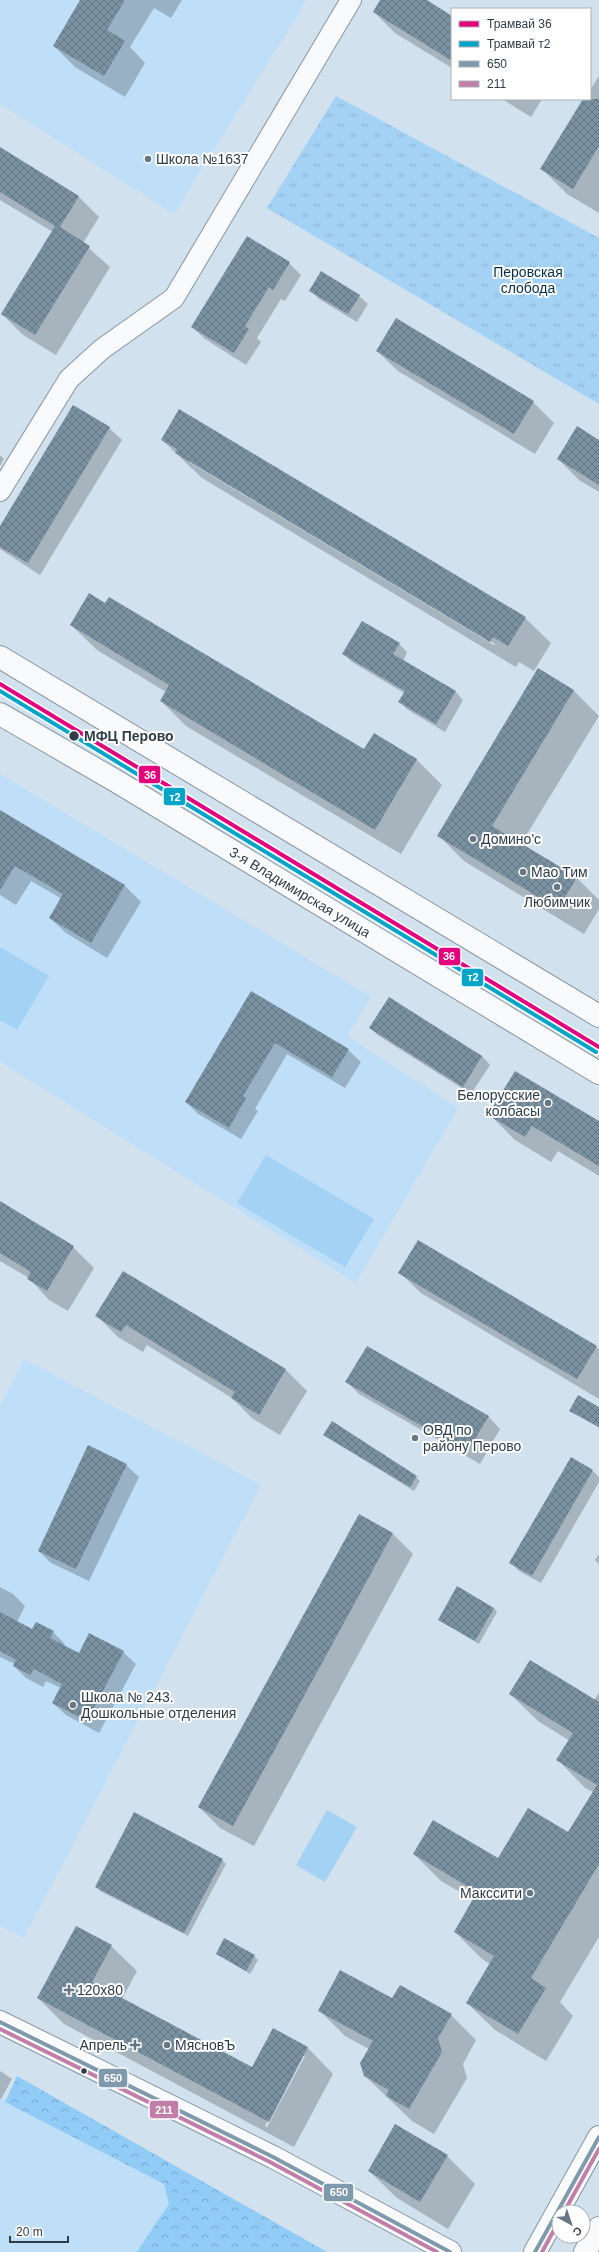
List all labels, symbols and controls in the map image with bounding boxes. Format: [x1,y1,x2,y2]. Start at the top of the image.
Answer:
legend [451,8,591,100]
text: Трамвай 36 [487,17,552,31]
text: Трамвай т2 [487,37,551,51]
text: 650 [487,57,507,71]
text: 211 [487,77,506,91]
place label: Школа №1637 [156,151,249,167]
marker: Школа №1637 [143,154,153,164]
park label: Перовская слобода [493,264,563,296]
place label: МФЦ Перово [84,728,174,744]
marker: МФЦ Перово [67,729,81,743]
line badge: 36 [138,765,161,784]
text: 36 [144,769,156,781]
line badge: т2 [163,787,186,806]
text: т2 [169,791,181,803]
place label: Домино'c [481,831,541,847]
marker: Домино'c [468,834,478,844]
street label: 3-я Владимирская улица [227,844,374,941]
place label: Мао Тим [531,864,588,880]
marker: Мао Тим [518,867,528,877]
marker: Любимчик [552,882,562,892]
place label: Любимчик [524,894,591,910]
line badge: 36 [438,947,461,966]
text: 36 [443,950,455,962]
line badge: т2 [461,968,484,987]
text: т2 [467,971,479,983]
place label: Белорусские колбасы [457,1087,540,1119]
marker: Белорусские колбасы [543,1098,553,1108]
place label: ОВД по району Перово [423,1422,522,1454]
marker: ОВД по району Перово [410,1433,420,1443]
place label: Школа № 243. Дошкольные отделения [81,1689,236,1721]
marker: Школа № 243. Дошкольные отделения [68,1700,78,1710]
place label: Макссити [460,1885,522,1901]
marker: Макссити [525,1888,535,1898]
place label: 120x80 [77,1982,123,1998]
marker: 120x80 [64,1985,74,1995]
place label: Апрель [80,2037,127,2053]
place label: МясновЪ [175,2037,235,2053]
marker: Апрель [130,2040,140,2050]
marker: МясновЪ [162,2040,172,2050]
unlabelled marker [79,2066,89,2076]
line badge: 650 [98,2068,128,2088]
text: 650 [104,2072,122,2084]
line badge: 211 [149,2100,179,2119]
text: 211 [155,2104,173,2116]
line badge: 650 [323,2183,354,2202]
text: 650 [330,2186,348,2198]
north arrow [551,2204,591,2244]
scale bar [10,2218,68,2244]
text: 20 m [16,2225,43,2239]
text: С [570,2225,584,2239]

